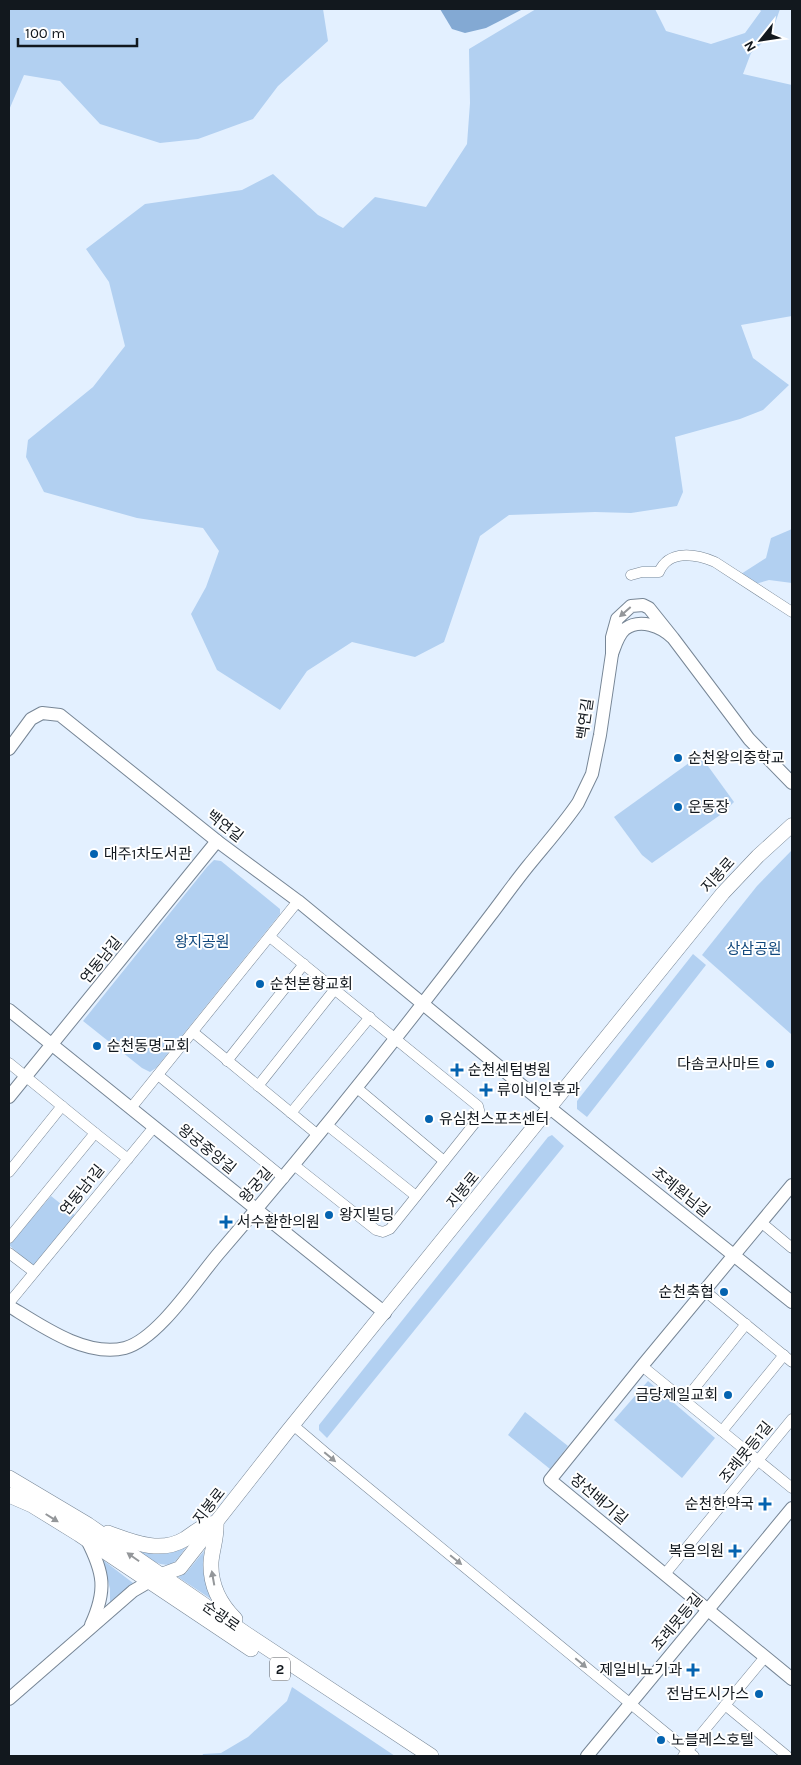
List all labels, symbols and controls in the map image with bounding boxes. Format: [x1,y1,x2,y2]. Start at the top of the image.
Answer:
scale bar [18,15,136,47]
north arrow [736,15,786,65]
text: 100 m [25,24,65,42]
text: N [740,38,760,55]
one-way arrow [619,606,631,618]
street label: 백연길 [573,697,597,741]
place label: 순천왕의중학교 [688,749,785,767]
marker: 순천왕의중학교 [672,752,684,764]
place label: 운동장 [688,798,730,816]
marker: 운동장 [672,801,684,813]
street label: 백연길 [203,806,247,846]
place label: 대주1차도서관 [104,845,192,863]
marker: 대주1차도서관 [88,848,100,860]
street label: 지봉로 [697,854,739,896]
street label: 연동남길 [77,933,125,987]
park label: 왕지공원 [174,933,230,951]
park label: 상삼공원 [726,940,782,958]
place label: 순천본향교회 [270,975,353,993]
marker: 순천본향교회 [254,978,266,990]
place label: 순천동명교회 [107,1037,190,1055]
marker: 순천동명교회 [91,1040,103,1052]
place label: 다솜코사마트 [677,1055,760,1073]
marker: 다솜코사마트 [764,1058,776,1070]
place label: 순천센텀병원 [468,1061,551,1079]
marker: 순천센텀병원 [450,1063,464,1077]
place label: 류이비인후과 [497,1081,580,1099]
marker: 류이비인후과 [479,1083,493,1097]
place label: 유심천스포츠센터 [439,1110,549,1128]
marker: 유심천스포츠센터 [423,1113,435,1125]
street label: 왕궁중앙길 [175,1120,239,1178]
street label: 연동남1길 [56,1161,108,1219]
street label: 왕궁길 [236,1163,276,1207]
street label: 조례원님길 [649,1163,713,1221]
street label: 지봉로 [443,1168,483,1212]
place label: 왕지빌딩 [339,1206,394,1224]
marker: 왕지빌딩 [323,1209,335,1221]
place label: 서수환한의원 [237,1213,320,1231]
marker: 서수환한의원 [219,1215,233,1229]
place label: 순천축협 [659,1283,714,1301]
marker: 순천축협 [718,1286,730,1298]
place label: 금당제일교회 [635,1386,718,1404]
marker: 금당제일교회 [722,1389,734,1401]
street label: 조례못등1길 [716,1418,776,1486]
one-way arrow [324,1451,336,1462]
street label: 장선배기길 [567,1470,631,1528]
street label: 지봉로 [189,1484,229,1528]
place label: 순천한약국 [685,1495,754,1513]
marker: 순천한약국 [758,1497,772,1511]
one-way arrow [45,1513,58,1522]
place label: 복음의원 [669,1542,724,1560]
marker: 복음의원 [728,1544,742,1558]
one-way arrow [126,1552,140,1562]
one-way arrow [449,1554,462,1565]
one-way arrow [209,1570,217,1586]
street label: 조례못등길 [648,1590,706,1654]
street label: 순광로 [199,1597,243,1635]
road number: 2 [270,1658,290,1680]
one-way arrow [575,1658,588,1669]
place label: 제일비뇨기과 [599,1661,682,1679]
marker: 제일비뇨기과 [686,1663,700,1677]
place label: 전남도시가스 [666,1685,749,1703]
marker: 전남도시가스 [753,1688,765,1700]
place label: 노블레스호텔 [671,1731,754,1749]
marker: 노블레스호텔 [655,1734,667,1746]

